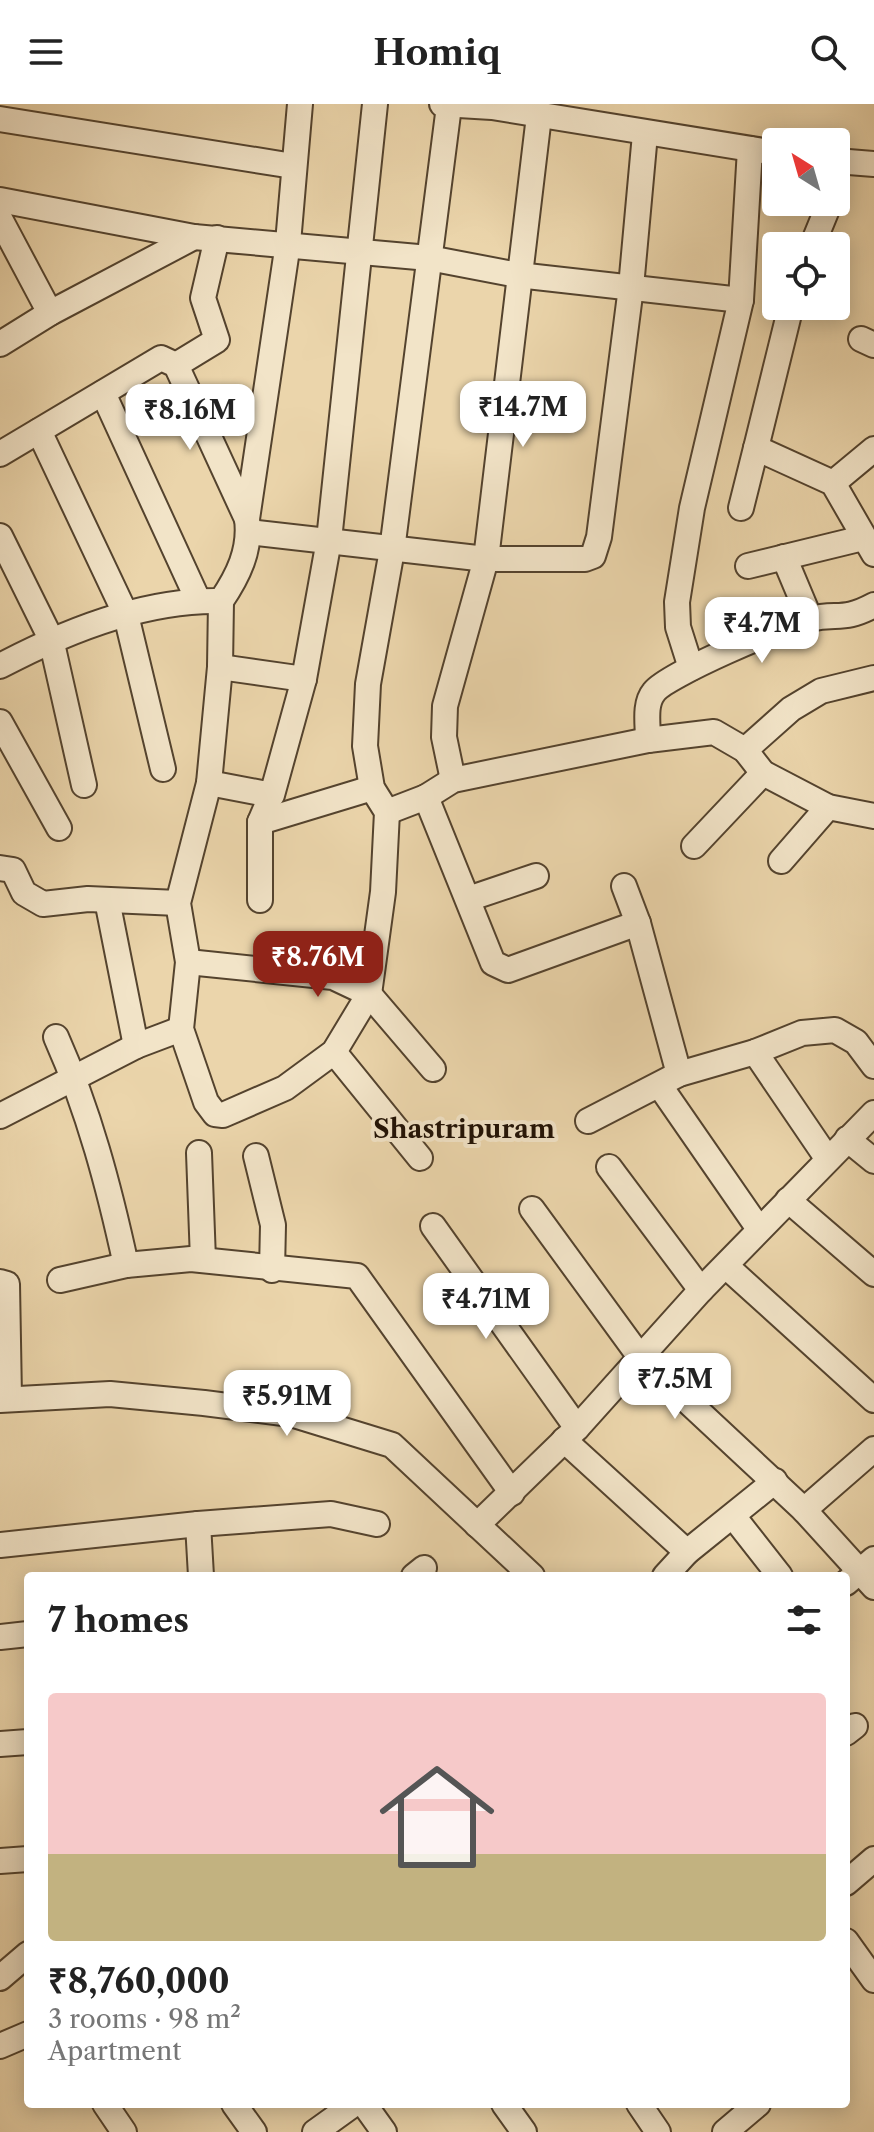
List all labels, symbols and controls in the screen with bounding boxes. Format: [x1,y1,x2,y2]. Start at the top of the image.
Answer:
icon: menu [24,30,68,74]
text: Homiq [373,30,501,74]
icon: search [806,30,850,74]
north arrow [762,128,850,216]
map controls [762,128,850,320]
button: locate [762,232,850,320]
pin: ₹14.7M [458,381,588,449]
pin: ₹8.16M [125,384,255,452]
text: ₹14.7M [478,391,568,423]
text: ₹8.16M [144,394,236,426]
pin: ₹4.7M [706,597,818,665]
text: ₹4.7M [723,607,801,639]
pin: ₹8.76M [253,931,383,999]
text: ₹8.76M [271,941,365,973]
district label: Shastripuram [373,1113,555,1145]
pin: ₹4.71M [421,1273,551,1341]
text: ₹4.71M [441,1283,531,1315]
pin: ₹7.5M [619,1353,731,1421]
text: ₹7.5M [637,1363,713,1395]
pin: ₹5.91M [222,1370,352,1438]
text: ₹5.91M [242,1380,332,1412]
icon: filters [782,1598,826,1642]
text: 7 homes [48,1599,189,1641]
icon: home [365,1745,509,1889]
text: ₹8,760,000 [48,1960,230,2002]
text: 3 rooms · 98 m² [48,2003,241,2035]
text: Apartment [48,2035,181,2067]

